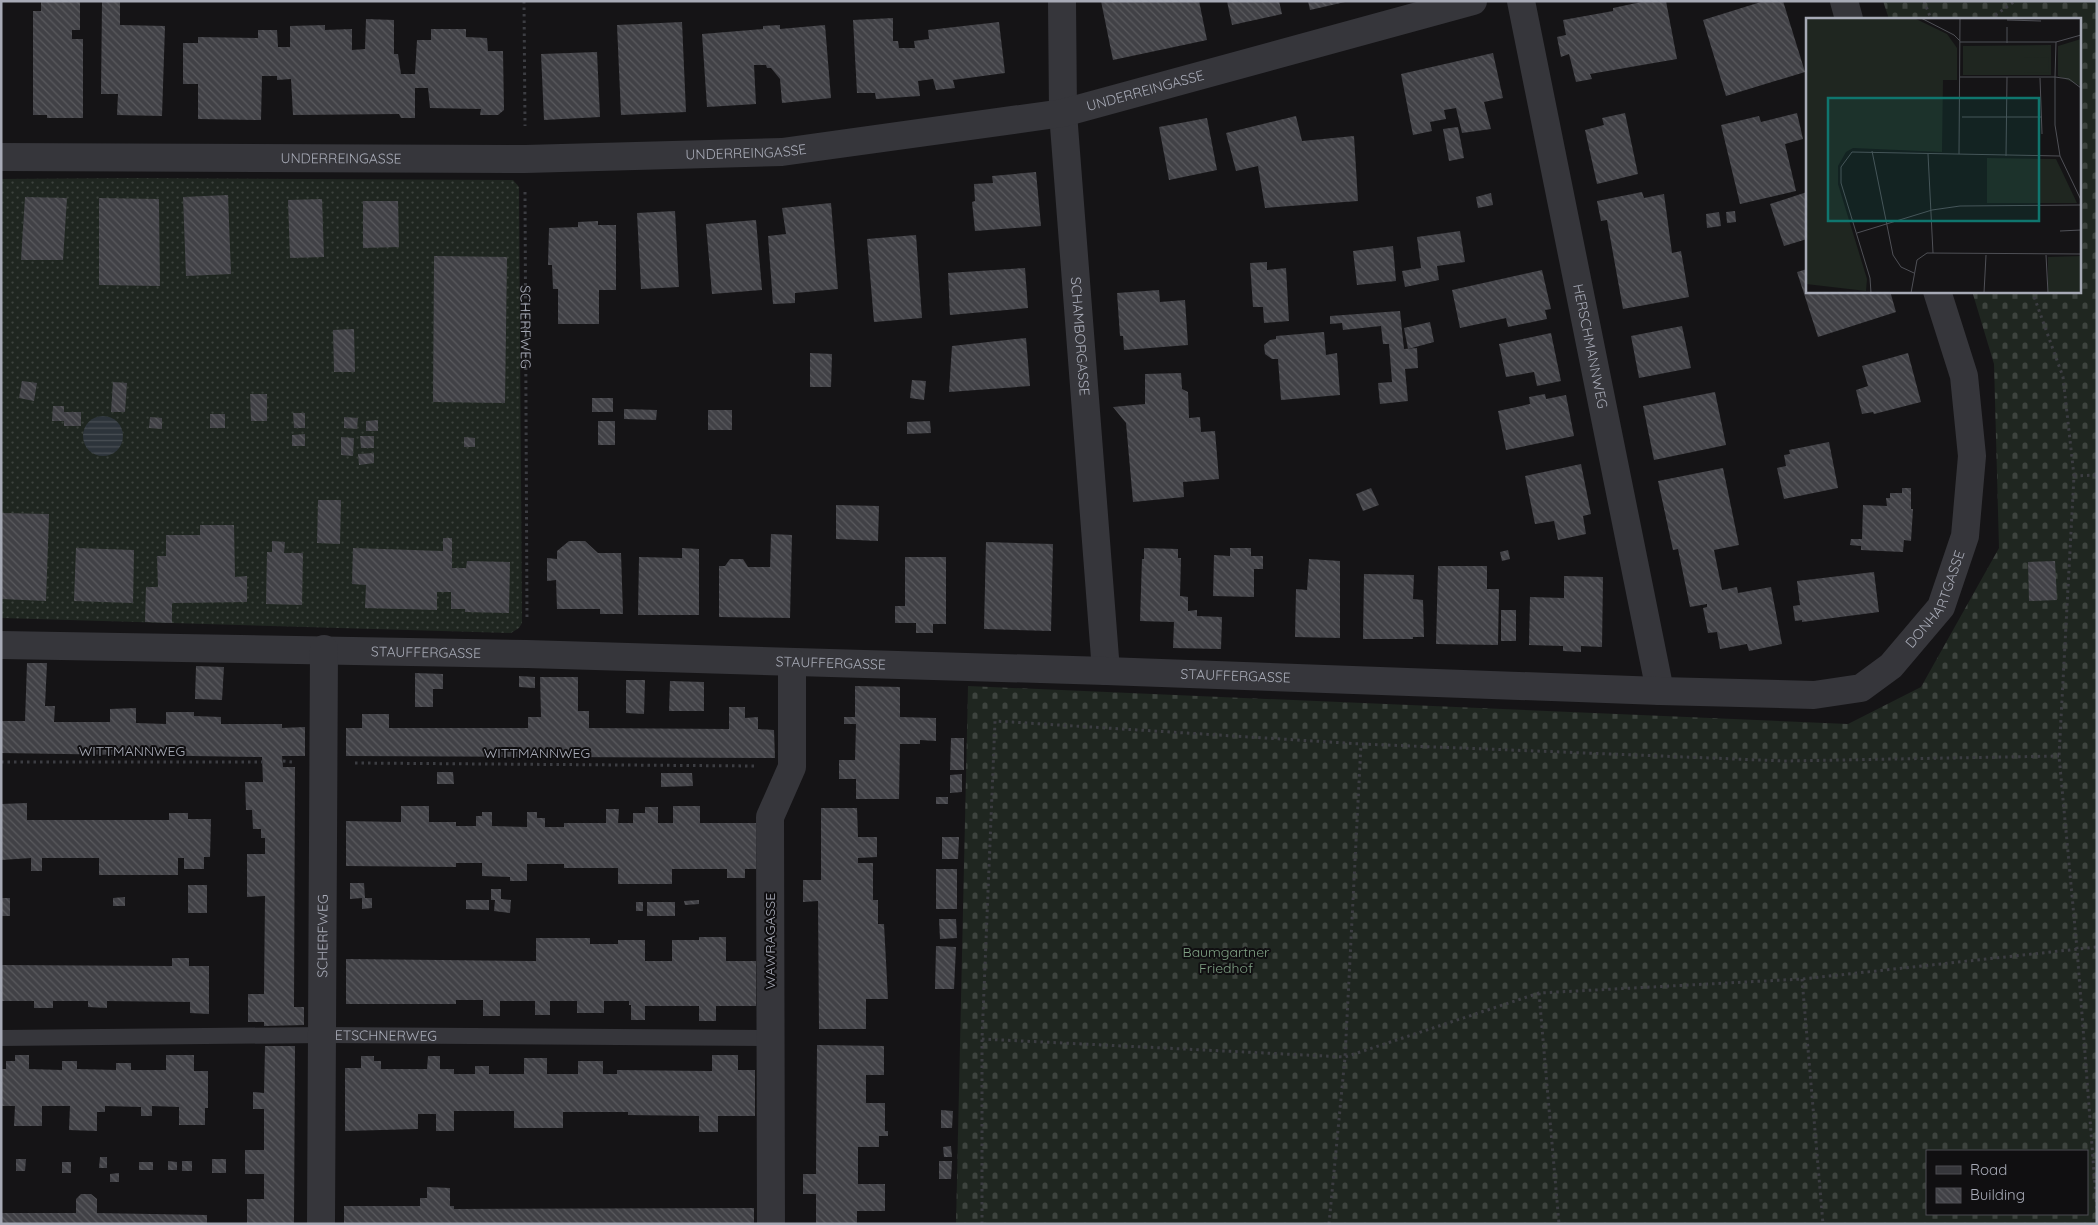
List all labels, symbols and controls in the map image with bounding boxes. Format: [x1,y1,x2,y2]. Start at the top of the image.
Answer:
inset map [1806,18,2080,292]
street label: UNDERREINGASSE [1084,66,1206,115]
street label: UNDERREINGASSE [685,140,808,164]
street label: UNDERREINGASSE [280,149,402,168]
street label: SCHAMBORGASSE [1067,276,1094,397]
street label: HERSCHMANNWEG [1569,282,1612,410]
street label: SCHERFWEG [516,285,535,369]
street label: DONHARTGASSE [1901,548,1969,652]
street label: STAUFFERGASSE [371,642,481,662]
street label: STAUFFERGASSE [775,652,886,674]
street label: STAUFFERGASSE [1180,665,1291,687]
street label: WITTMANNWEG [79,742,185,760]
street label: WITTMANNWEG [484,744,590,762]
street label: WAWRAGASSE [761,893,779,989]
street label: SCHERFWEG [313,894,332,978]
park label: Baumgartner Friedhof [1183,943,1270,977]
street label: ETSCHNERWEG [335,1026,437,1045]
legend [1926,1150,2088,1215]
text: Road [1970,1160,2007,1179]
text: Building [1970,1185,2025,1204]

